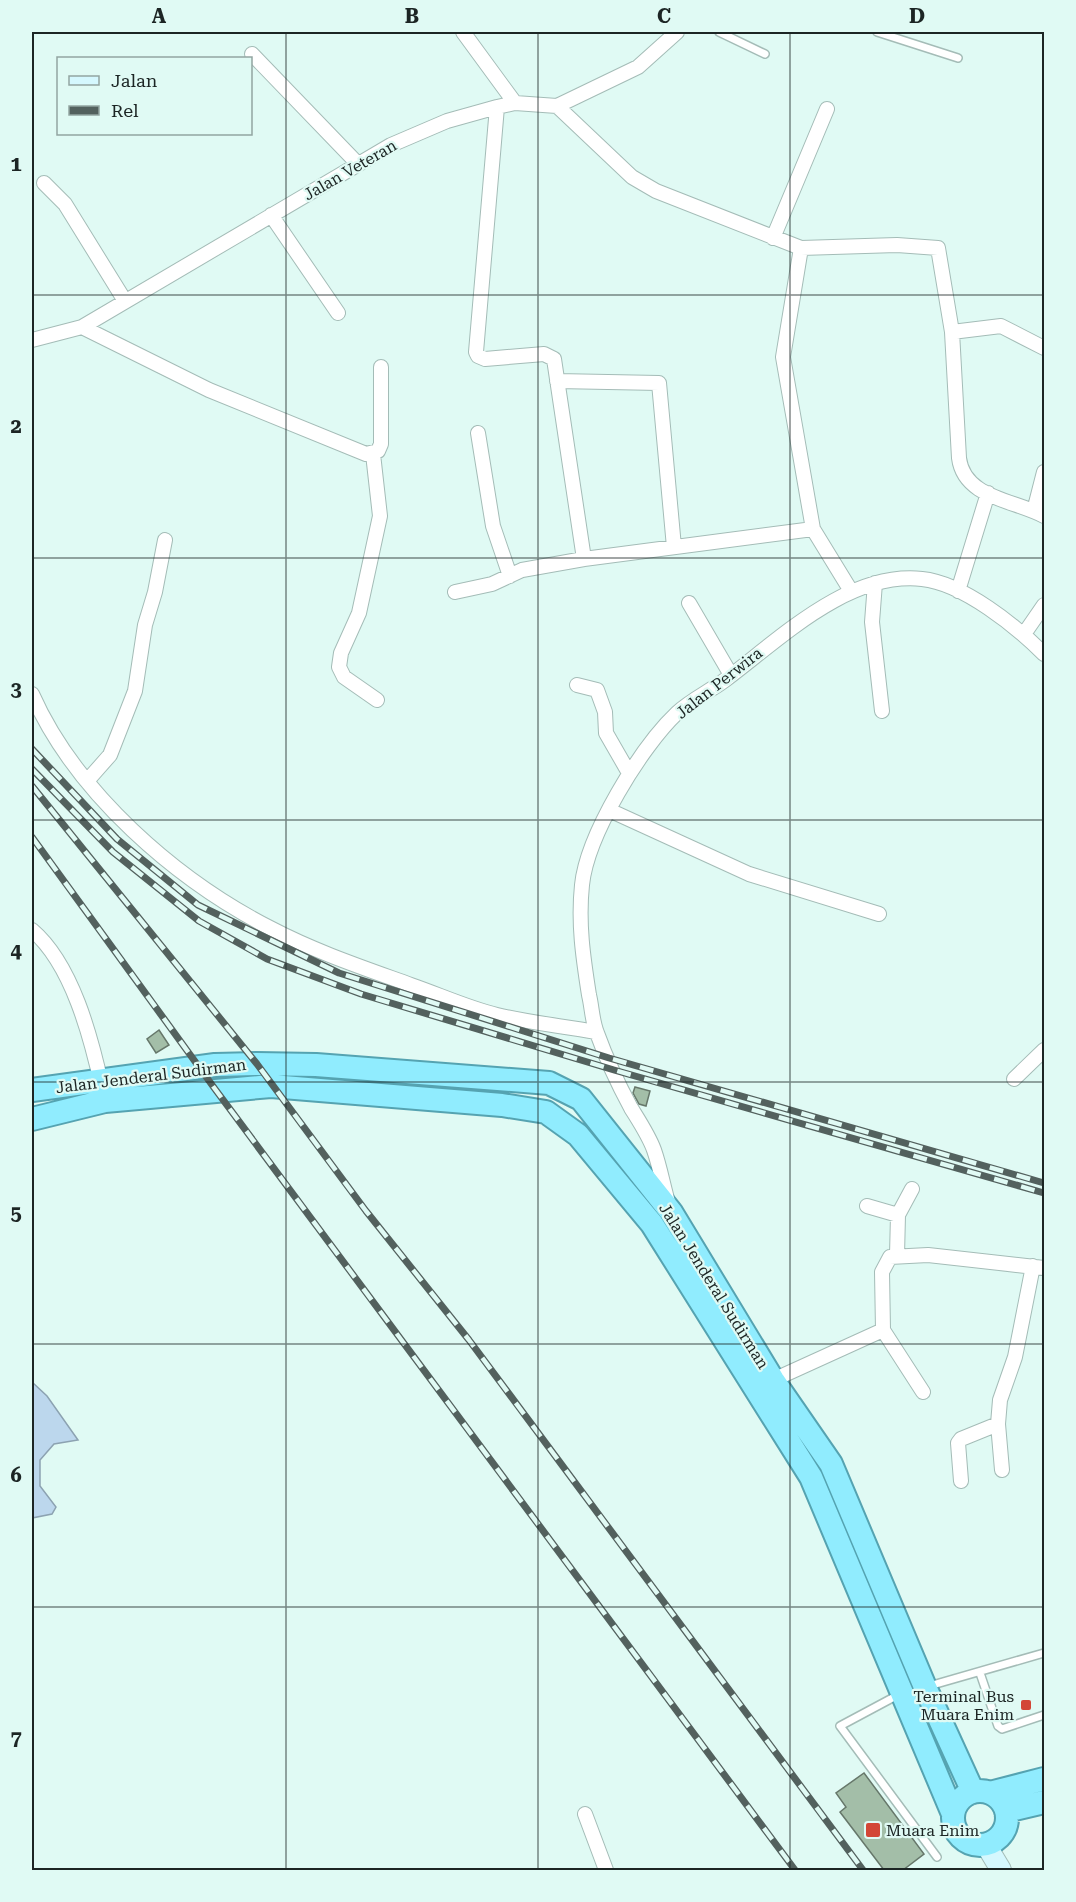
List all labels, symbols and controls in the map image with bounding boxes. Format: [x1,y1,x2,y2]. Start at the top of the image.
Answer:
text: A [152,4,167,28]
text: B [405,4,419,28]
text: C [657,4,671,28]
text: D [909,4,925,28]
legend [57,57,252,135]
text: Jalan [111,70,158,91]
text: Rel [111,100,139,121]
street label: Jalan Veteran [300,136,400,204]
text: 1 [10,152,22,176]
text: 2 [10,414,22,438]
street label: Jalan Perwira [672,643,766,723]
text: 3 [10,677,22,701]
text: 4 [10,939,22,963]
street label: Jalan Jenderal Sudirman [55,1055,247,1097]
street label: Jalan Jenderal Sudirman [655,1200,773,1372]
text: 5 [10,1201,22,1225]
text: 6 [10,1463,22,1487]
place label: Terminal Bus Muara Enim [913,1687,1014,1724]
marker: Terminal Bus Muara Enim [1019,1698,1033,1712]
text: 7 [10,1726,22,1750]
marker: Muara Enim [864,1821,882,1839]
place label: Muara Enim [886,1821,980,1840]

